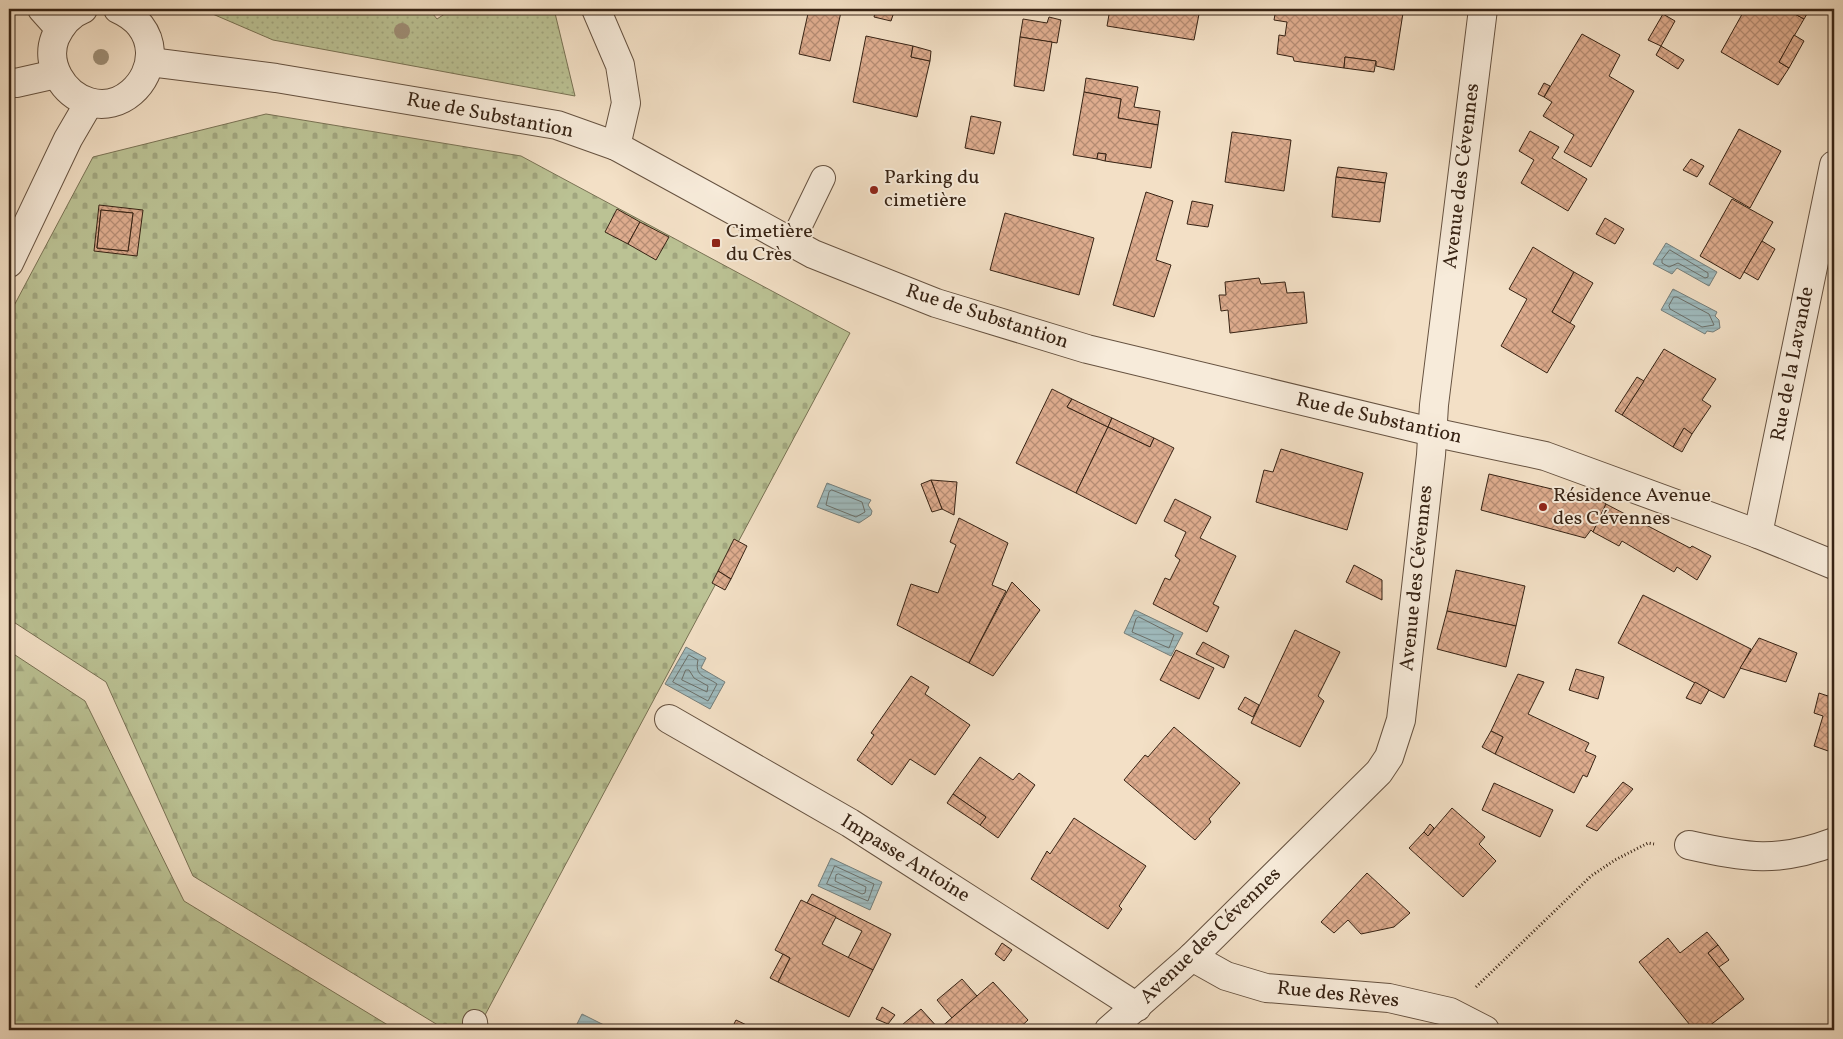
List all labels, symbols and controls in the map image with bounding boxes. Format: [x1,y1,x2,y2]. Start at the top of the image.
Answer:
street label: Avenue des Cévennes [1437,82,1487,270]
street label: Rue de Substantion [404,86,576,146]
place label: Parking du cimetière [884,164,980,215]
marker: Parking du cimetière [868,184,880,196]
place label: Cimetière du Crès [726,218,813,269]
marker: Cimetière du Crès [710,237,722,249]
street label: Rue de Substantion [902,277,1072,357]
street label: Rue de la Lavande [1764,284,1822,444]
street label: Rue de Substantion [1293,386,1465,452]
place label: Résidence Avenue des Cévennes [1553,482,1711,533]
street label: Avenue des Cévennes [1393,484,1441,672]
marker: Résidence Avenue des Cévennes [1537,501,1549,513]
street label: Impasse Antoine [835,808,975,910]
street label: Avenue des Cévennes [1134,861,1288,1011]
street label: Rue des Rèves [1276,975,1400,1015]

